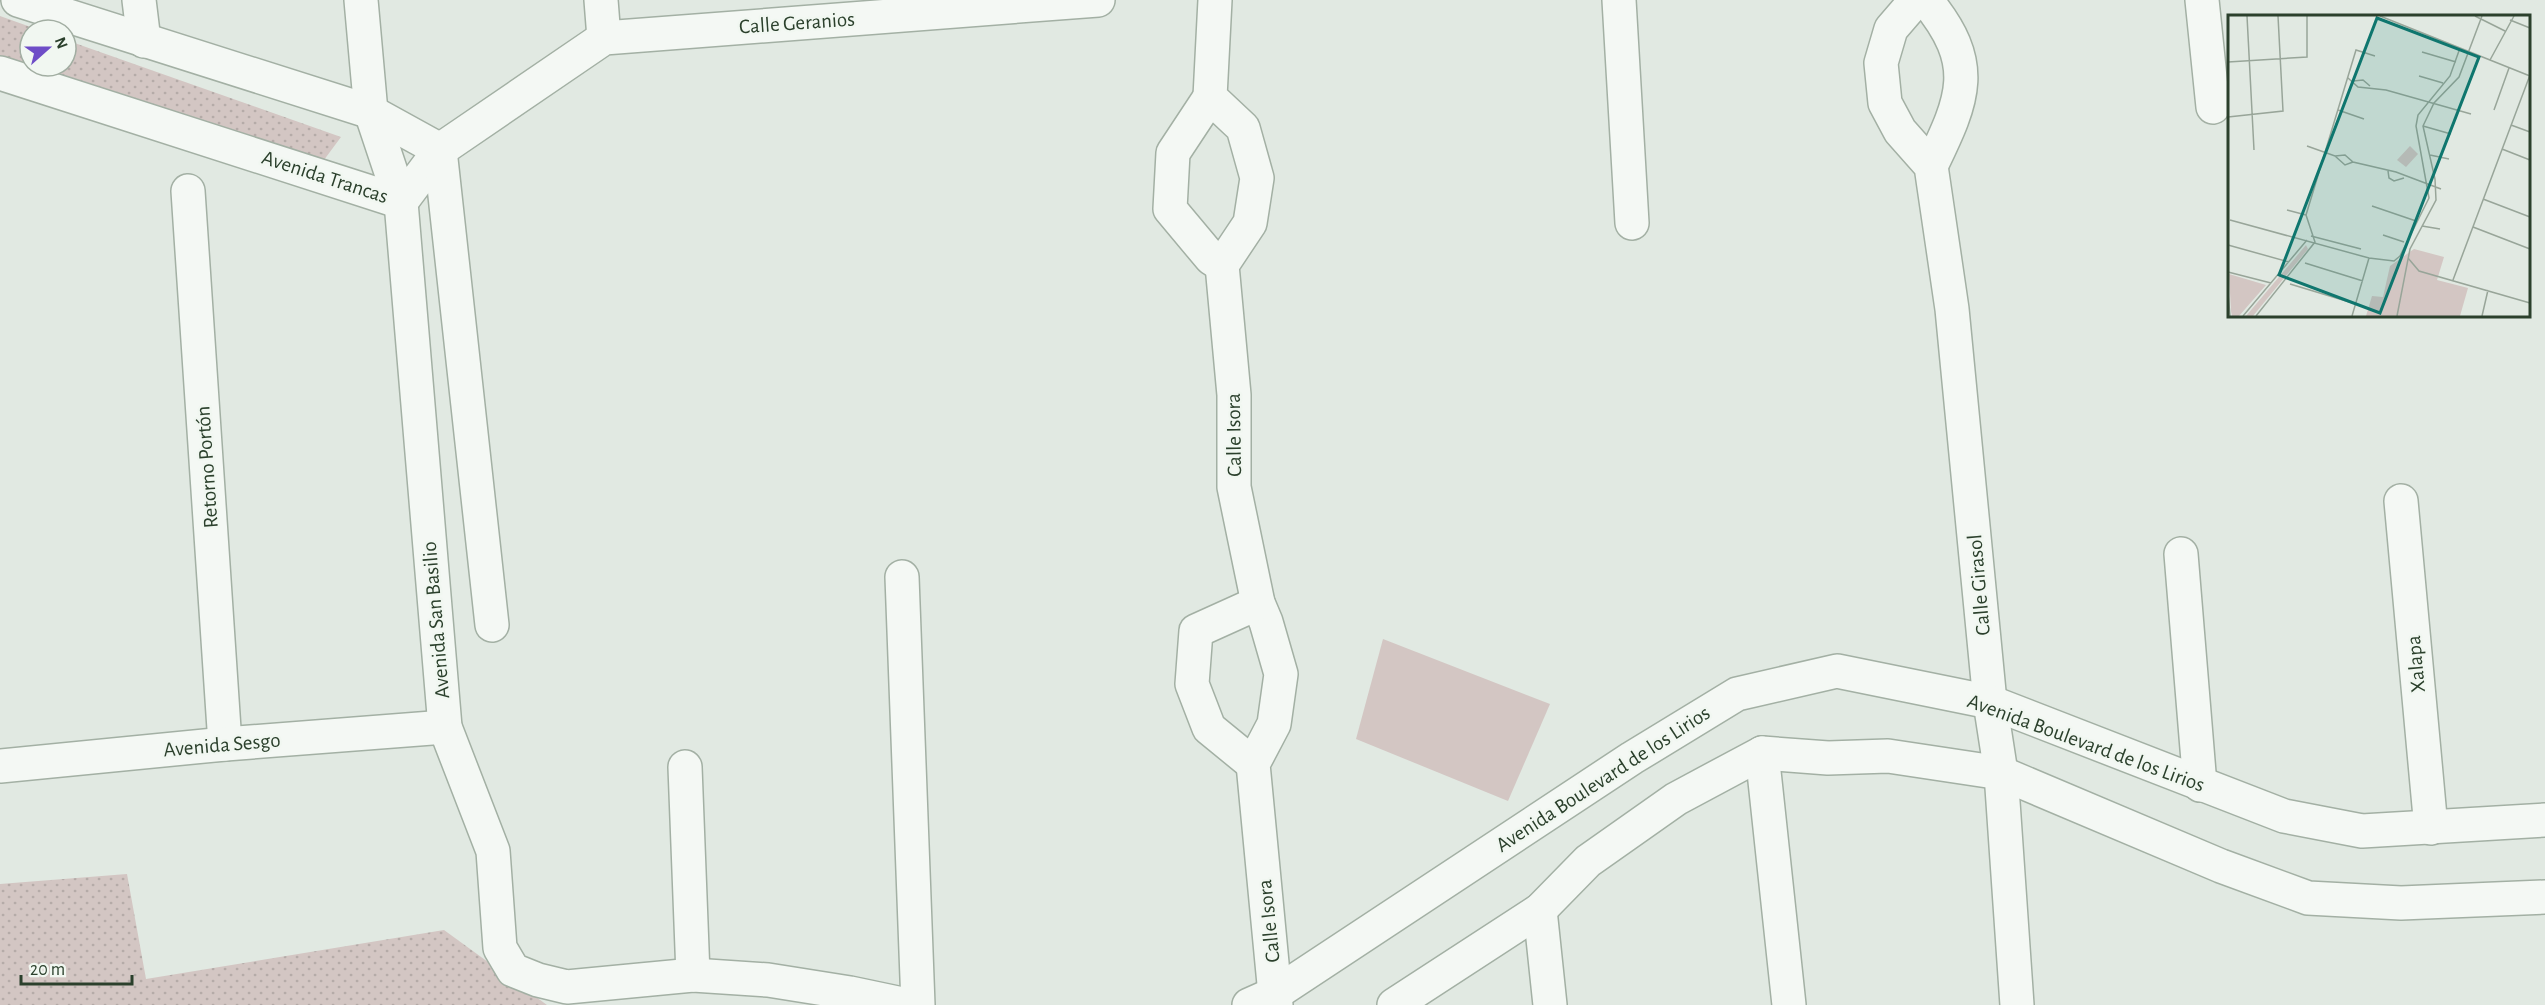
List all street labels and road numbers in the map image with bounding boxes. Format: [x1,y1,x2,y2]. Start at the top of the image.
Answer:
street label: Calle Geranios [738,8,856,38]
street label: Avenida Trancas [259,147,391,207]
street label: Calle Isora [1223,393,1245,477]
street label: Retorno Portón [192,405,222,529]
street label: Calle Girasol [1964,534,1994,636]
street label: Avenida San Basilio [419,541,453,699]
street label: Xalapa [2403,634,2429,693]
street label: Avenida Boulevard de los Lirios [1965,690,2207,796]
street label: Avenida Boulevard de los Lirios [1492,702,1714,856]
street label: Avenida Sesgo [163,729,281,761]
street label: Calle Isora [1254,878,1284,964]

